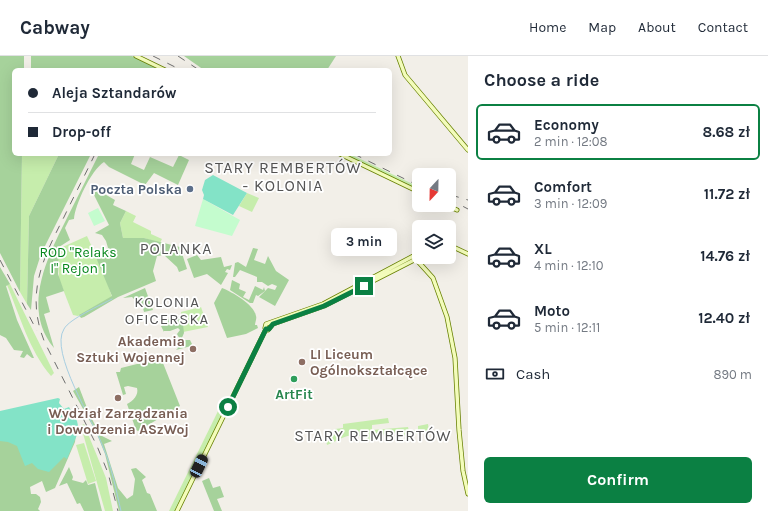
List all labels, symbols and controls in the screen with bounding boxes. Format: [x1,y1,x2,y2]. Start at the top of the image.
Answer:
text: Cabway [20,17,90,39]
text: Home [529,19,566,36]
text: Map [588,19,616,36]
text: About [638,19,676,36]
text: Contact [698,19,748,36]
text: Choose a ride [484,69,599,91]
text: Aleja Sztandarów [52,84,176,102]
icon: car [486,114,522,150]
text: Economy [534,116,599,134]
text: Drop-off [52,123,111,141]
text: 8.68 zł [702,123,750,141]
text: 2 min · 12:08 [534,134,608,149]
district label: STARY REMBERTÓW - KOLONIA [204,158,362,195]
north arrow [412,168,456,212]
map controls [412,168,456,264]
icon: car [486,176,522,212]
text: Comfort [534,178,592,196]
place label: Poczta Polska [90,181,182,198]
marker: Poczta Polska [185,184,195,194]
text: 11.72 zł [704,185,750,203]
text: 3 min · 12:09 [534,196,607,211]
button: layers [412,220,456,264]
callout: 3 min [331,228,397,256]
text: 3 min [346,234,382,249]
icon: car [486,238,522,274]
district label: POLANKA [140,239,212,258]
text: XL [534,240,552,258]
park label: ROD "Relaks I" Rejon 1 [39,244,117,277]
text: 14.76 zł [700,247,750,265]
text: 4 min · 12:10 [534,258,604,273]
route end [355,277,373,295]
district label: KOLONIA OFICERSKA [125,293,209,328]
icon: car [486,300,522,336]
text: Moto [534,302,570,320]
text: 12.40 zł [698,309,750,327]
text: 5 min · 12:11 [534,320,600,335]
place label: Akademia Sztuki Wojennej [76,333,185,366]
marker: Akademia Sztuki Wojennej [188,344,198,354]
place label: LI Liceum Ogólnokształcące [310,346,428,379]
marker: LI Liceum Ogólnokształcące [297,357,307,367]
icon: cash [484,363,506,385]
text: Cash [516,365,550,383]
text: 890 m [714,367,752,382]
marker: ArtFit [289,374,299,384]
place label: ArtFit [275,386,313,403]
marker: Wydział Zarządzania i Dowodzenia ASzWoj [113,393,123,403]
route start [219,398,237,416]
place label: Wydział Zarządzania i Dowodzenia ASzWoj [47,405,189,438]
district label: STARY REMBERTÓW [294,426,452,445]
car [188,453,210,479]
button: Confirm [484,457,752,503]

